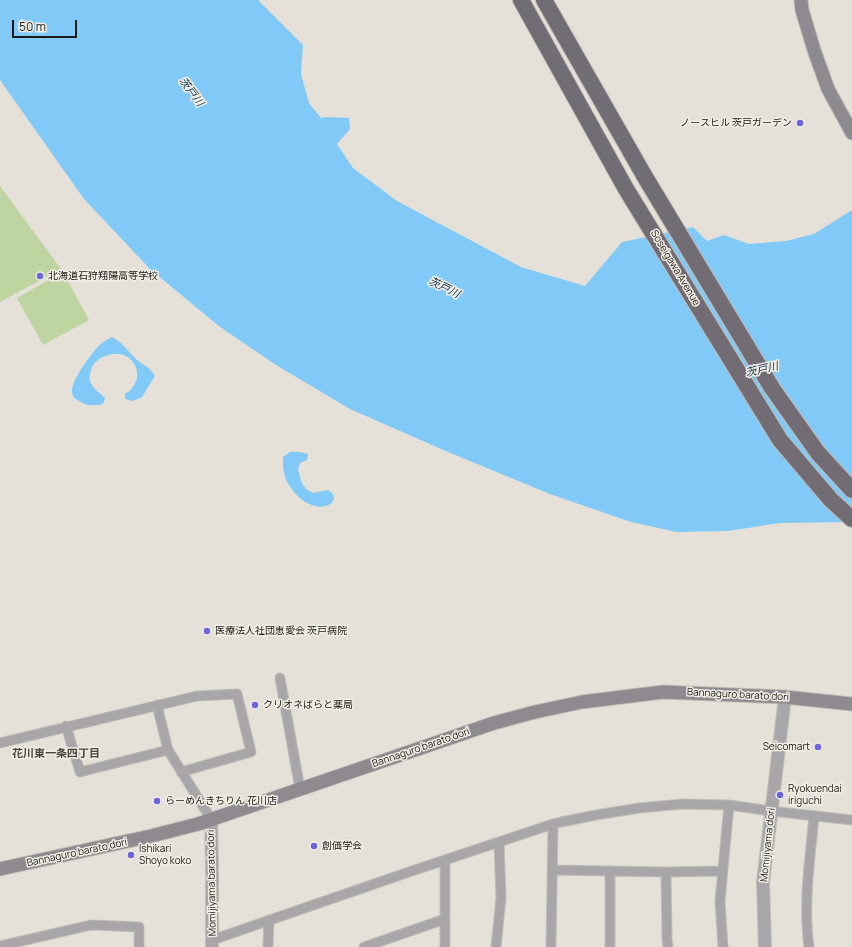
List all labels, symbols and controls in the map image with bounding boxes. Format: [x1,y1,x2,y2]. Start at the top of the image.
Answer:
scale bar [14,12,79,38]
text: 50 m [19,18,46,35]
water label: 茨戸川 [176,75,206,109]
place label: ノースヒル 茨戸ガーデン [680,117,792,129]
marker: ノースヒル 茨戸ガーデン [795,118,805,128]
street label: Soseigawa Avenue [648,228,702,308]
place label: 北海道石狩翔陽高等学校 [48,270,158,282]
marker: 北海道石狩翔陽高等学校 [35,271,45,281]
water label: 茨戸川 [426,275,462,301]
water label: 茨戸川 [744,360,780,380]
place label: 医療法人社団恵愛会 茨戸病院 [215,625,347,637]
marker: 医療法人社団恵愛会 茨戸病院 [202,626,212,636]
street label: Bannaguro barato dori [687,686,789,704]
place label: クリオネばらと薬局 [263,699,353,711]
marker: クリオネばらと薬局 [250,700,260,710]
street label: Bannaguro barato dori [371,726,471,770]
place label: Seicomart [763,741,810,753]
marker: Seicomart [813,742,823,752]
district label: 花川東一条四丁目 [12,747,100,761]
place label: Ryokuendai iriguchi [788,783,842,806]
marker: Ryokuendai iriguchi [775,790,785,800]
place label: らーめんきちりん 花川店 [165,795,277,807]
marker: らーめんきちりん 花川店 [152,796,162,806]
street label: Momijiyama dori [758,807,778,883]
street label: Momijiyama barato dori [205,830,219,936]
street label: Bannaguro barato dori [26,836,128,870]
place label: 創価学会 [322,840,362,852]
marker: 創価学会 [309,841,319,851]
place label: Ishikari Shoyo koko [139,843,191,866]
marker: Ishikari Shoyo koko [126,850,136,860]

